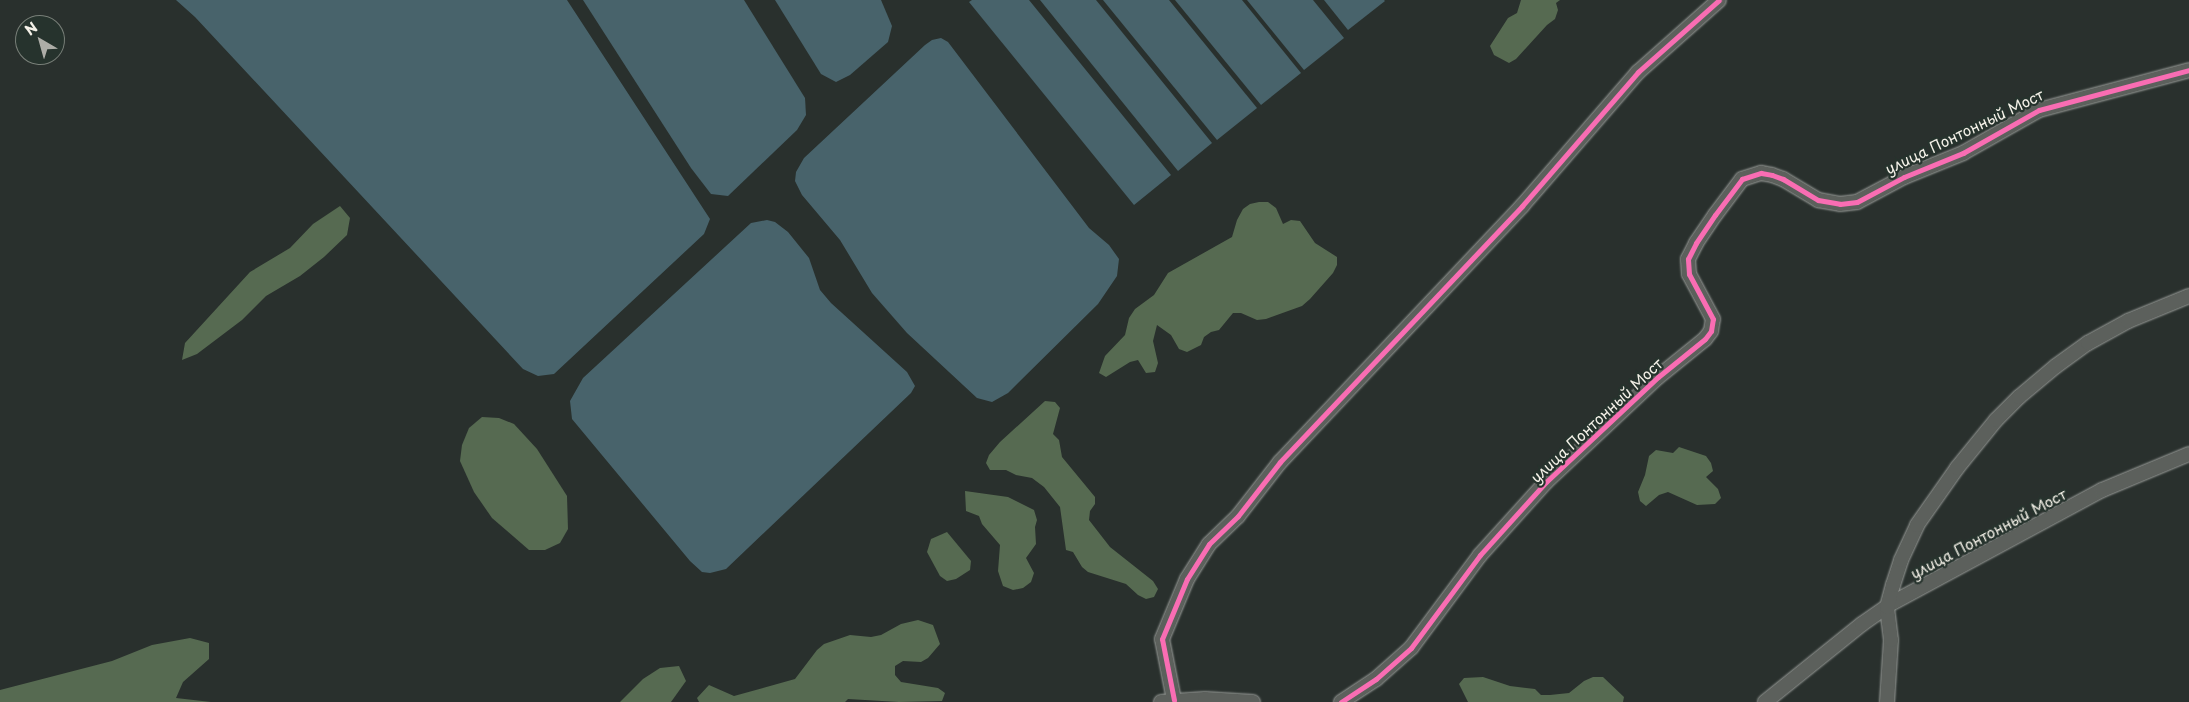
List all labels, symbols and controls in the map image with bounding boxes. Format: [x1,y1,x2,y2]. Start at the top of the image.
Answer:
north arrow [15,15,65,65]
text: N [20,17,42,40]
street label: улица Понтонный Мост [1881,85,2047,177]
street label: улица Понтонный Мост [1526,354,1666,486]
street label: улица Понтонный Мост [1907,484,2069,582]

